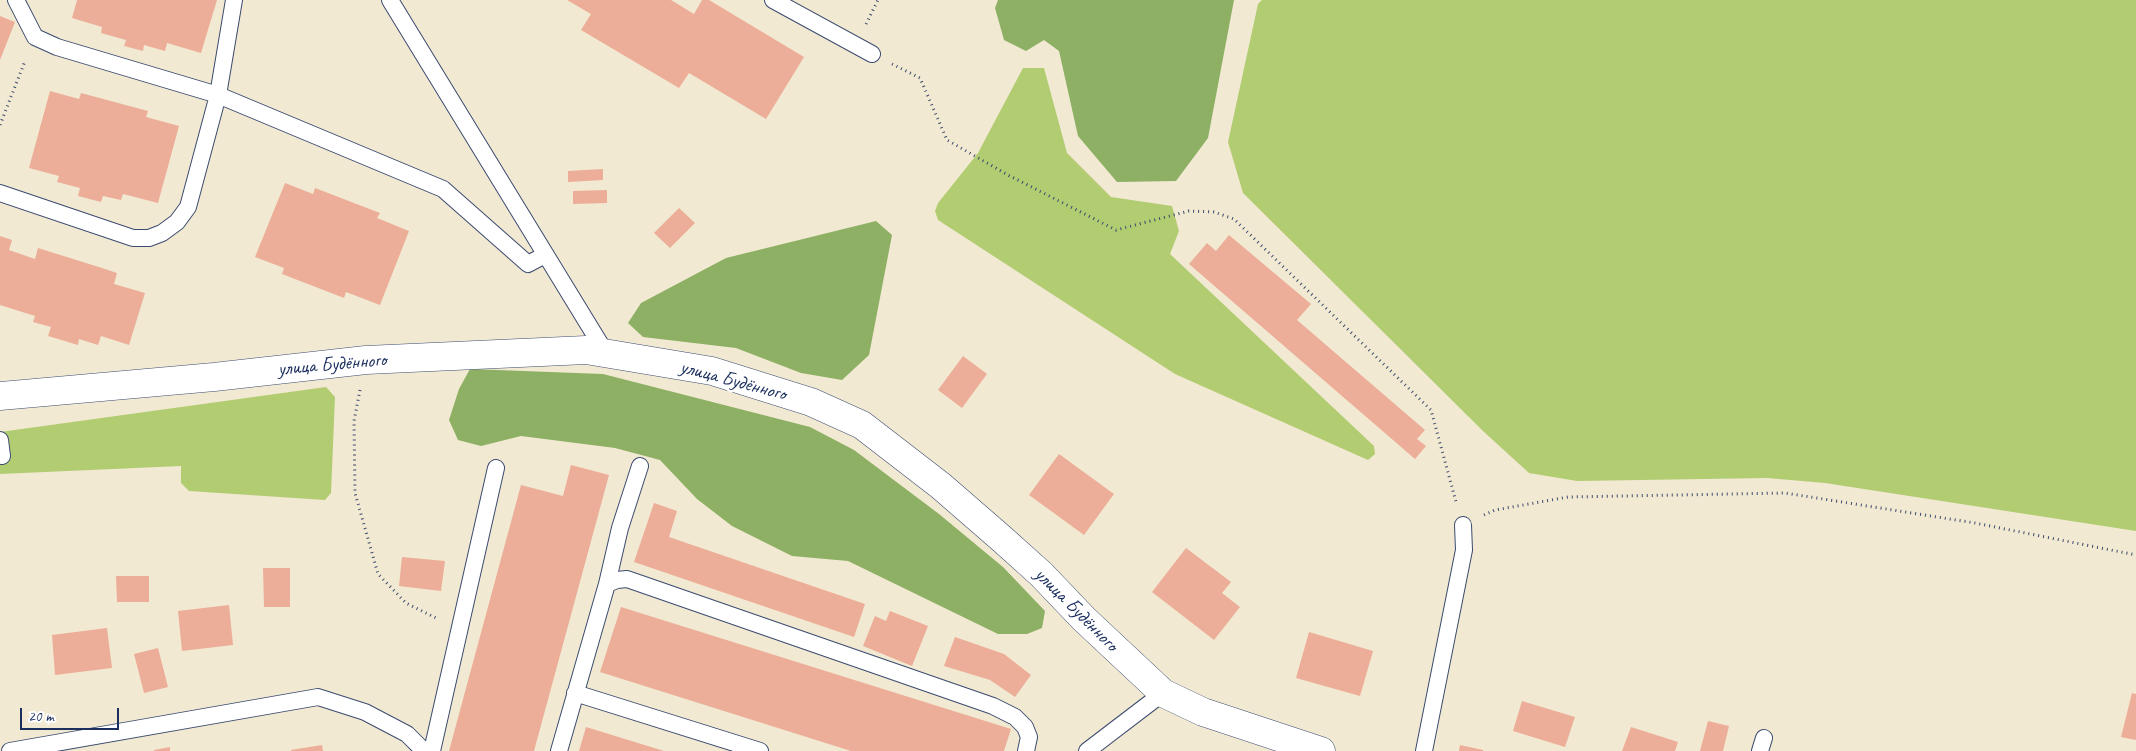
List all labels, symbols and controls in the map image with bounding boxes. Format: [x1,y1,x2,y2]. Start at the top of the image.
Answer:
street label: улица Будённого [277,348,387,382]
street label: улица Будённого [677,355,789,407]
street label: улица Будённого [1029,563,1123,657]
scale bar [22,698,121,730]
text: 20 m [28,707,54,726]

